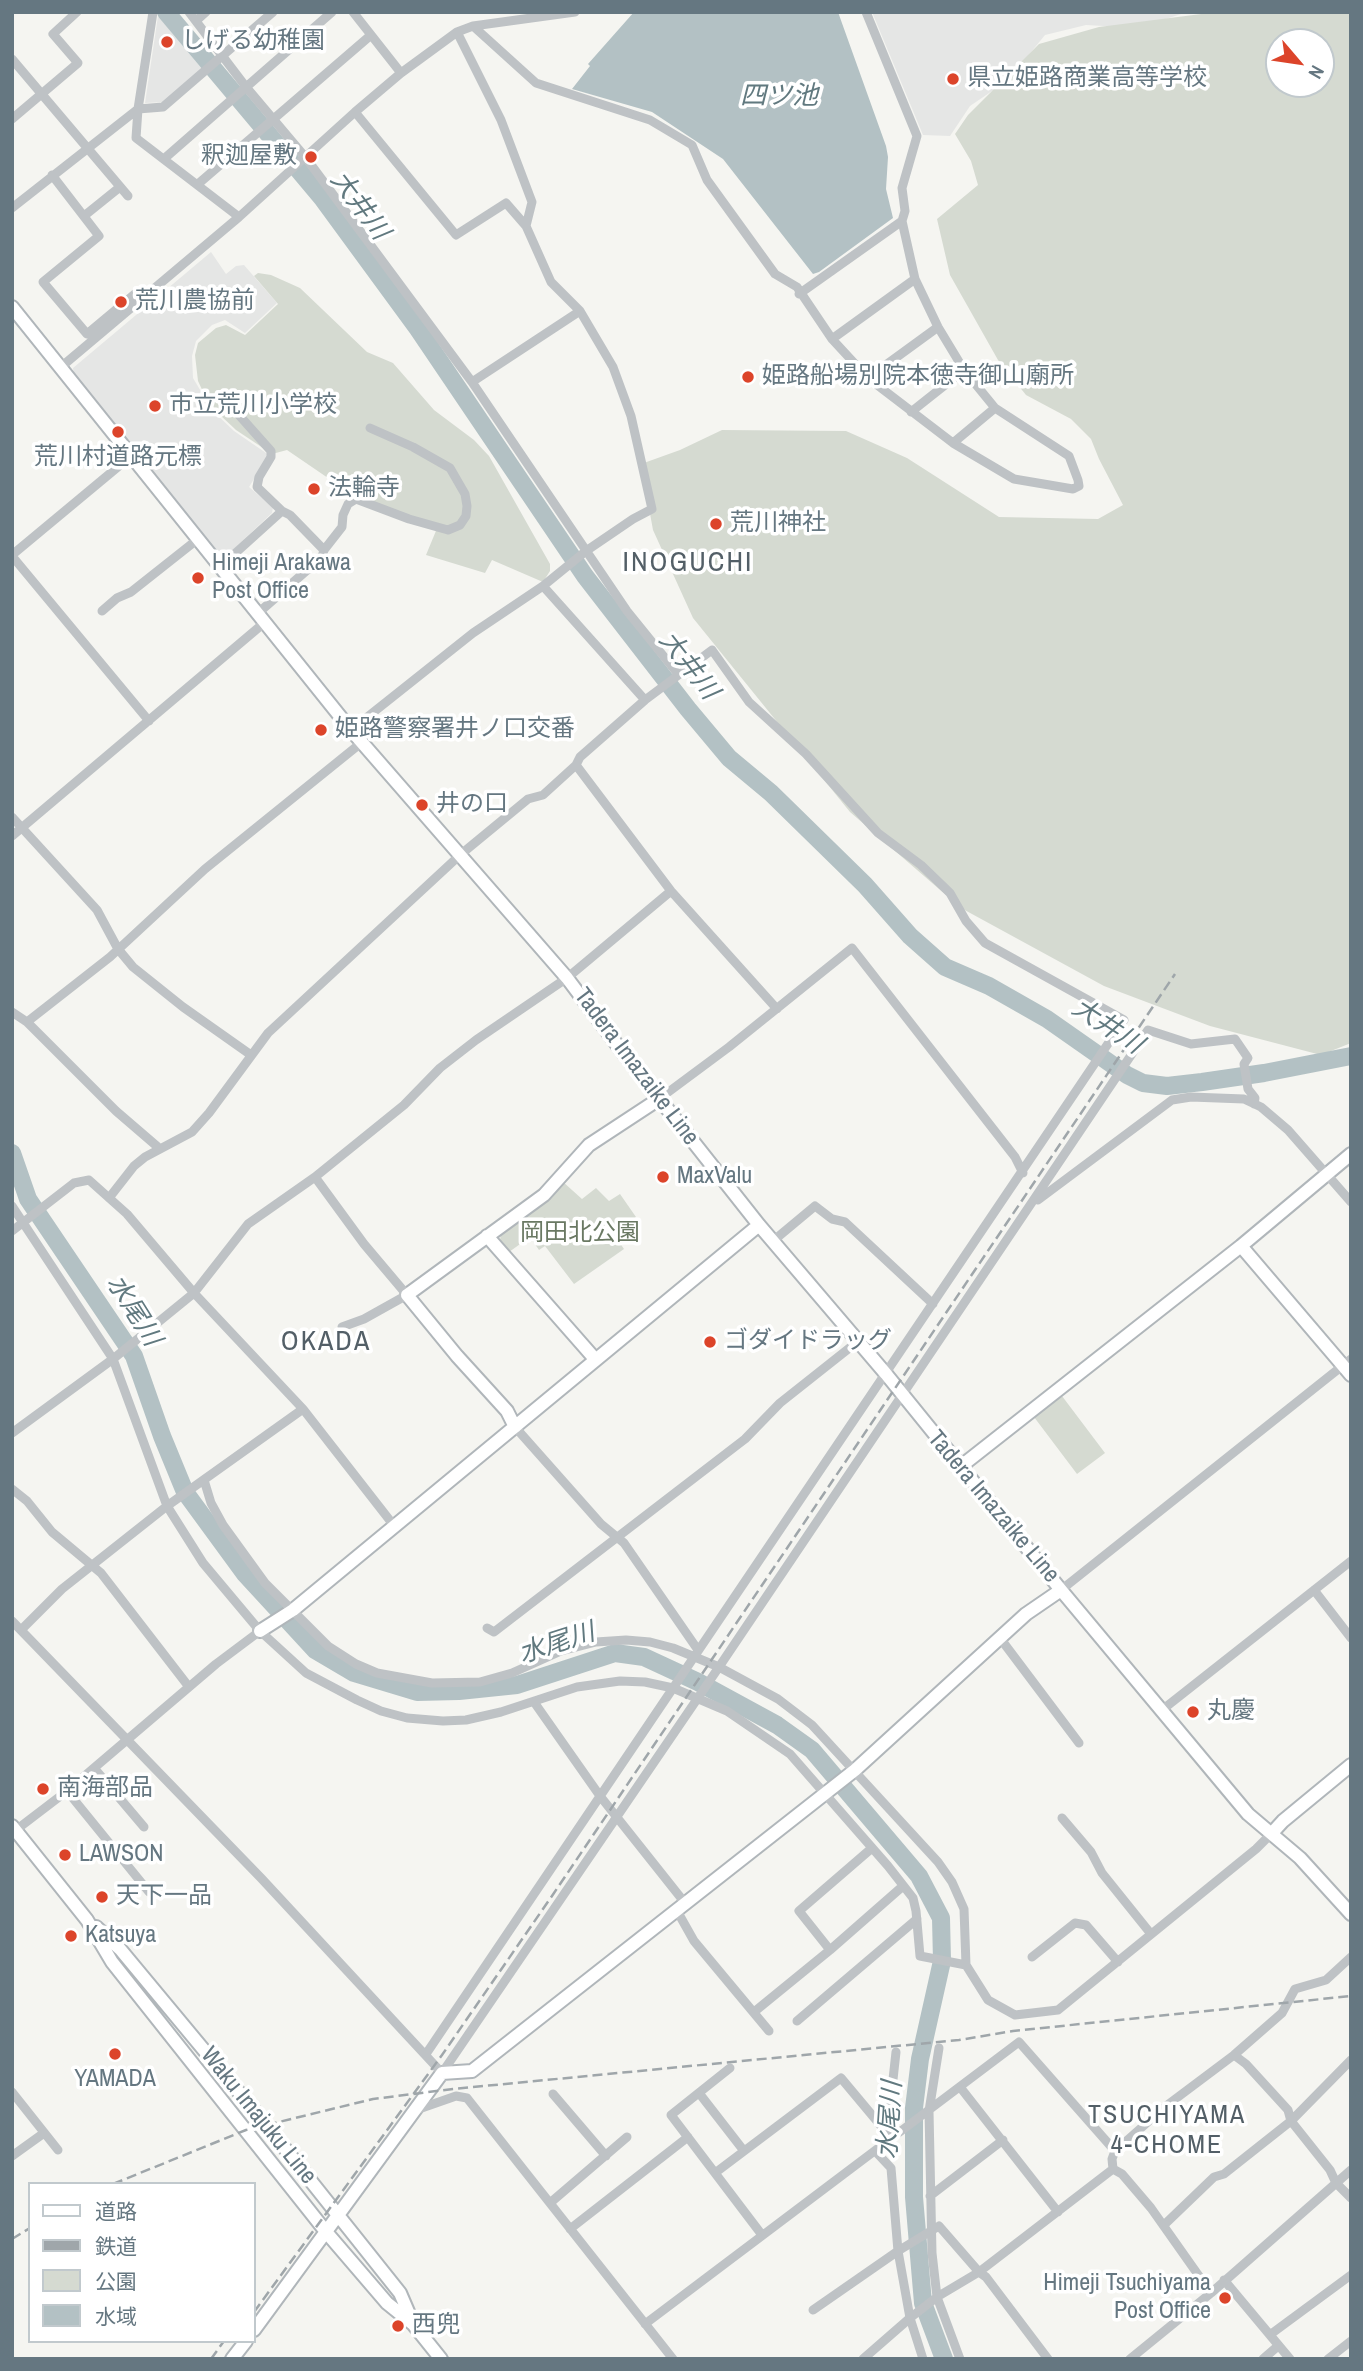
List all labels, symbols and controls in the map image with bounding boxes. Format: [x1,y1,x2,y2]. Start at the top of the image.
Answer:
place label: しげる幼稚園 [181,28,325,56]
north arrow [1265,28,1335,98]
marker: しげる幼稚園 [159,34,175,50]
text: N [1303,61,1331,83]
place label: 県立姫路商業高等学校 [967,65,1207,93]
marker: 県立姫路商業高等学校 [945,71,961,87]
water label: 四ツ池 [740,81,818,113]
place label: 釈迦屋敷 [201,143,297,171]
marker: 釈迦屋敷 [303,149,319,165]
water label: 大井川 [323,165,395,247]
place label: 荒川農協前 [135,288,255,316]
marker: 荒川農協前 [113,294,129,310]
place label: 姫路船場別院本徳寺御山廟所 [762,363,1074,391]
marker: 姫路船場別院本徳寺御山廟所 [740,369,756,385]
place label: 市立荒川小学校 [169,392,337,420]
marker: 市立荒川小学校 [147,398,163,414]
marker: 荒川村道路元標 [110,424,126,440]
place label: 荒川村道路元標 [34,444,202,472]
place label: 法輪寺 [328,475,400,503]
marker: 法輪寺 [306,481,322,497]
place label: 荒川神社 [730,510,826,538]
marker: 荒川神社 [708,516,724,532]
district label: INOGUCHI [624,546,752,580]
place label: Himeji Arakawa Post Office [212,550,351,606]
marker: Himeji Arakawa Post Office [190,570,206,586]
water label: 大井川 [652,626,724,706]
place label: 姫路警察署井ノ口交番 [335,716,575,744]
marker: 姫路警察署井ノ口交番 [313,722,329,738]
place label: 井の口 [436,791,508,819]
marker: 井の口 [414,797,430,813]
street label: Tadera Imazaike Line [567,983,705,1151]
water label: 大井川 [1066,993,1148,1061]
place label: MaxValu [677,1163,752,1191]
marker: MaxValu [655,1169,671,1185]
park label: 岡田北公園 [520,1220,640,1248]
water label: 水尾川 [99,1270,167,1352]
district label: OKADA [281,1325,371,1359]
place label: ゴダイドラッグ [724,1328,892,1356]
marker: ゴダイドラッグ [702,1334,718,1350]
street label: Tadera Imazaike Line [921,1425,1065,1589]
water label: 水尾川 [515,1617,599,1671]
place label: 丸慶 [1207,1698,1255,1726]
marker: 丸慶 [1185,1704,1201,1720]
place label: 南海部品 [57,1775,153,1803]
marker: 南海部品 [35,1781,51,1797]
place label: LAWSON [79,1841,164,1869]
marker: LAWSON [57,1847,73,1863]
place label: 天下一品 [116,1883,212,1911]
marker: 天下一品 [94,1889,110,1905]
place label: Katsuya [85,1922,156,1950]
marker: Katsuya [63,1928,79,1944]
street label: Waku Imajuku Line [194,2042,322,2190]
marker: YAMADA [107,2046,123,2062]
place label: YAMADA [74,2066,156,2094]
water label: 水尾川 [873,2080,909,2160]
district label: TSUCHIYAMA 4-CHOME [1089,2100,1245,2162]
legend [28,2182,256,2343]
text: 道路 [95,2197,137,2226]
text: 鉄道 [95,2232,137,2261]
text: 公園 [95,2267,137,2296]
place label: Himeji Tsuchiyama Post Office [1043,2270,1211,2326]
marker: Himeji Tsuchiyama Post Office [1217,2290,1233,2306]
text: 水域 [95,2302,137,2331]
place label: 西兜 [412,2312,460,2340]
marker: 西兜 [390,2318,406,2334]

